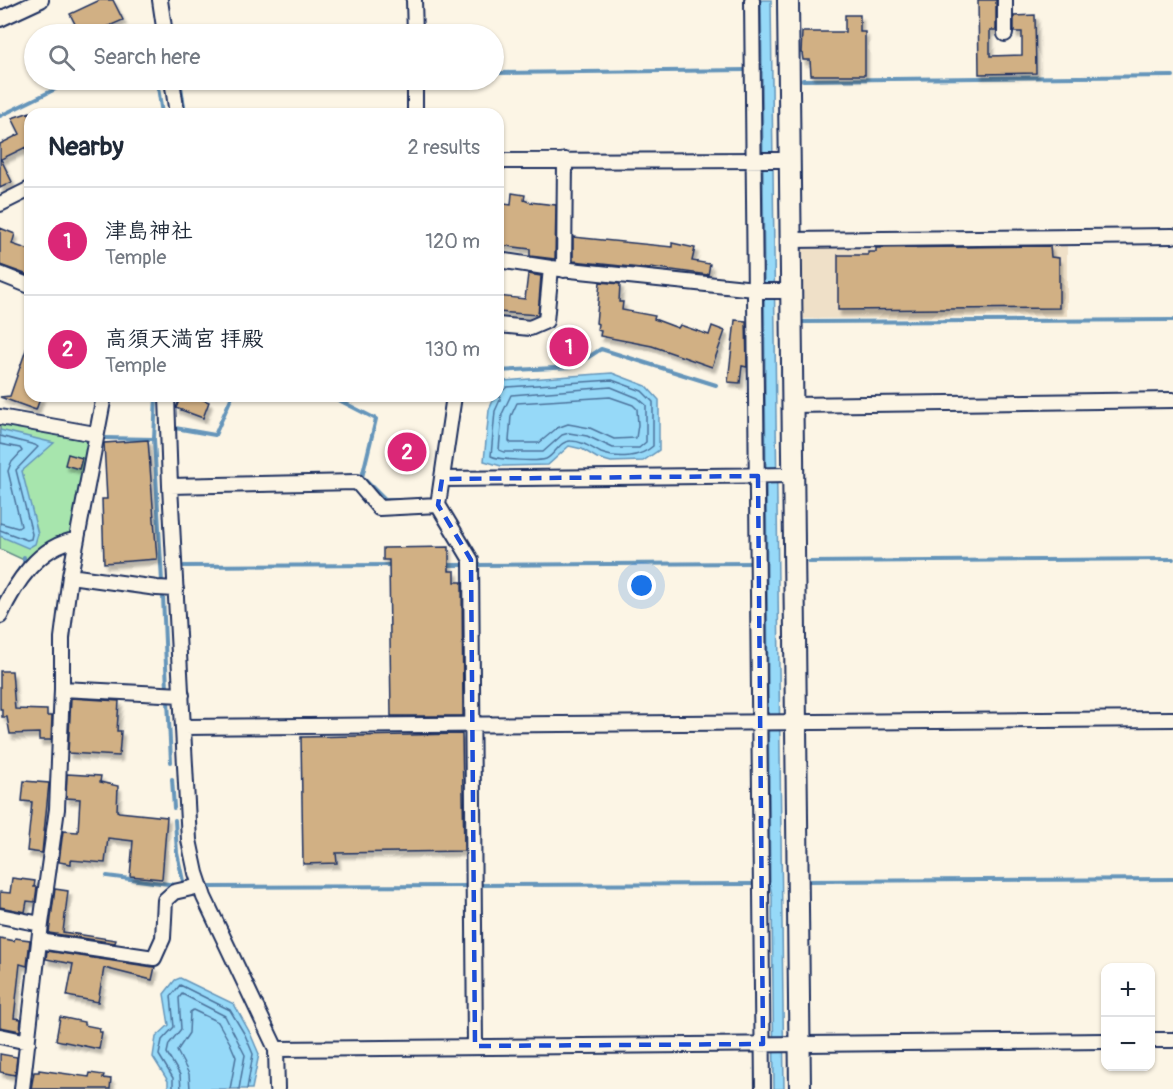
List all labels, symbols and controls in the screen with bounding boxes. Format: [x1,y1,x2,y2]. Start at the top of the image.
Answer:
search box [24,24,504,90]
icon: search [45,41,78,74]
text: Search here [93,43,200,71]
text: Nearby [48,131,124,163]
text: 2 results [408,135,480,160]
text: 津島神社 [105,217,193,245]
text: 1 [64,229,71,254]
text: 120 m [425,229,480,254]
text: Temple [105,245,166,270]
pin: 1 [550,324,588,370]
text: 高須天満宮 拝殿 [105,325,264,353]
text: 2 [62,337,73,362]
text: 130 m [425,337,480,362]
text: Temple [105,353,166,378]
pin: 2 [388,430,426,474]
your location [627,571,656,600]
map controls [1101,963,1155,1071]
button: + [1101,963,1155,1017]
button: − [1101,1017,1155,1071]

